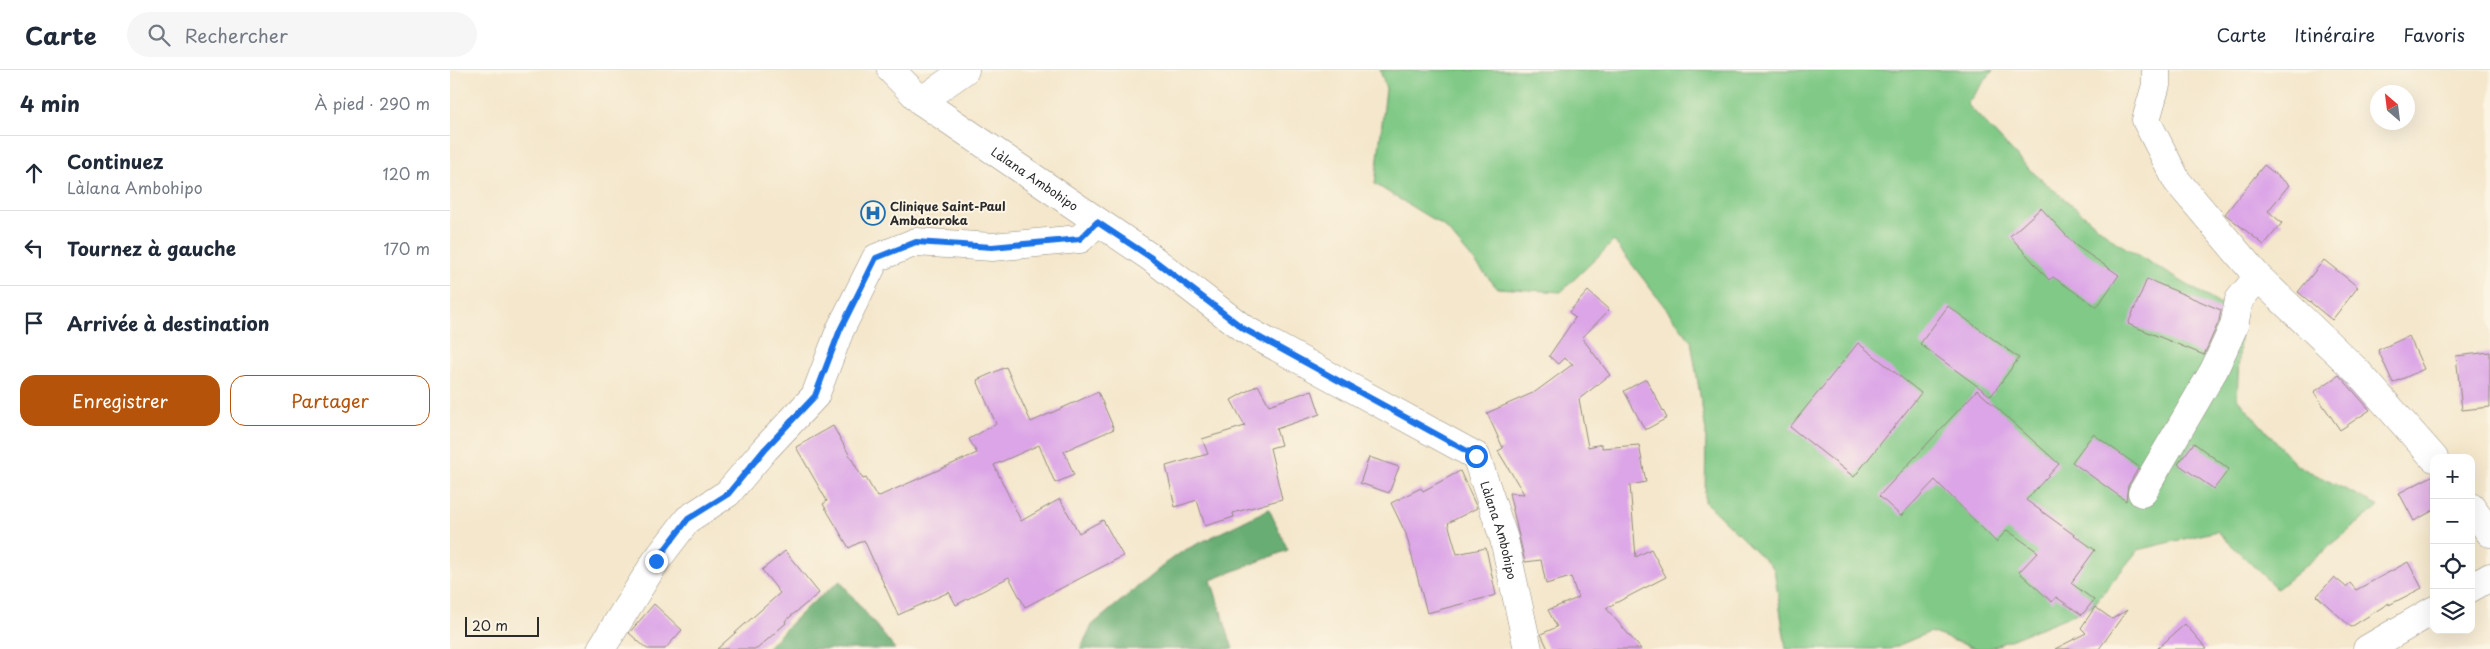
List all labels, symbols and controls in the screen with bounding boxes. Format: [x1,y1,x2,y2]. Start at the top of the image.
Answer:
search box [127,12,477,57]
text: Carte [25,17,97,53]
icon: search [145,21,173,49]
text: Rechercher [185,21,288,49]
text: Carte [2216,21,2266,48]
text: Itinéraire [2294,21,2375,48]
text: Favoris [2403,21,2465,48]
north arrow [2370,85,2415,130]
text: 4 min [20,87,80,119]
text: À pied · 290 m [314,91,430,115]
street label: Làlana Ambohipo [988,143,1082,215]
text: Continuez [67,147,164,175]
icon: ahead [20,159,48,187]
text: 120 m [383,161,430,185]
text: Làlana Ambohipo [67,175,203,199]
place label: Clinique Saint-Paul Ambatoroka [889,197,1005,229]
hospital icon: Clinique Saint-Paul Ambatoroka [860,200,886,226]
icon: left [20,234,48,262]
text: Tournez à gauche [67,234,236,262]
text: 170 m [384,236,430,260]
icon: arrive [20,309,48,337]
text: Arrivée à destination [67,309,270,337]
button: Enregistrer [20,375,220,426]
button: Partager [230,375,430,426]
route start [1465,445,1488,468]
map controls [2430,454,2475,634]
button: + [2430,454,2475,499]
street label: Làlana Ambohipo [1476,479,1522,582]
button: − [2430,499,2475,544]
button: locate [2430,544,2475,589]
route end [645,550,668,573]
button: layers [2430,589,2475,634]
scale bar [465,614,539,637]
text: 20 m [472,615,508,636]

